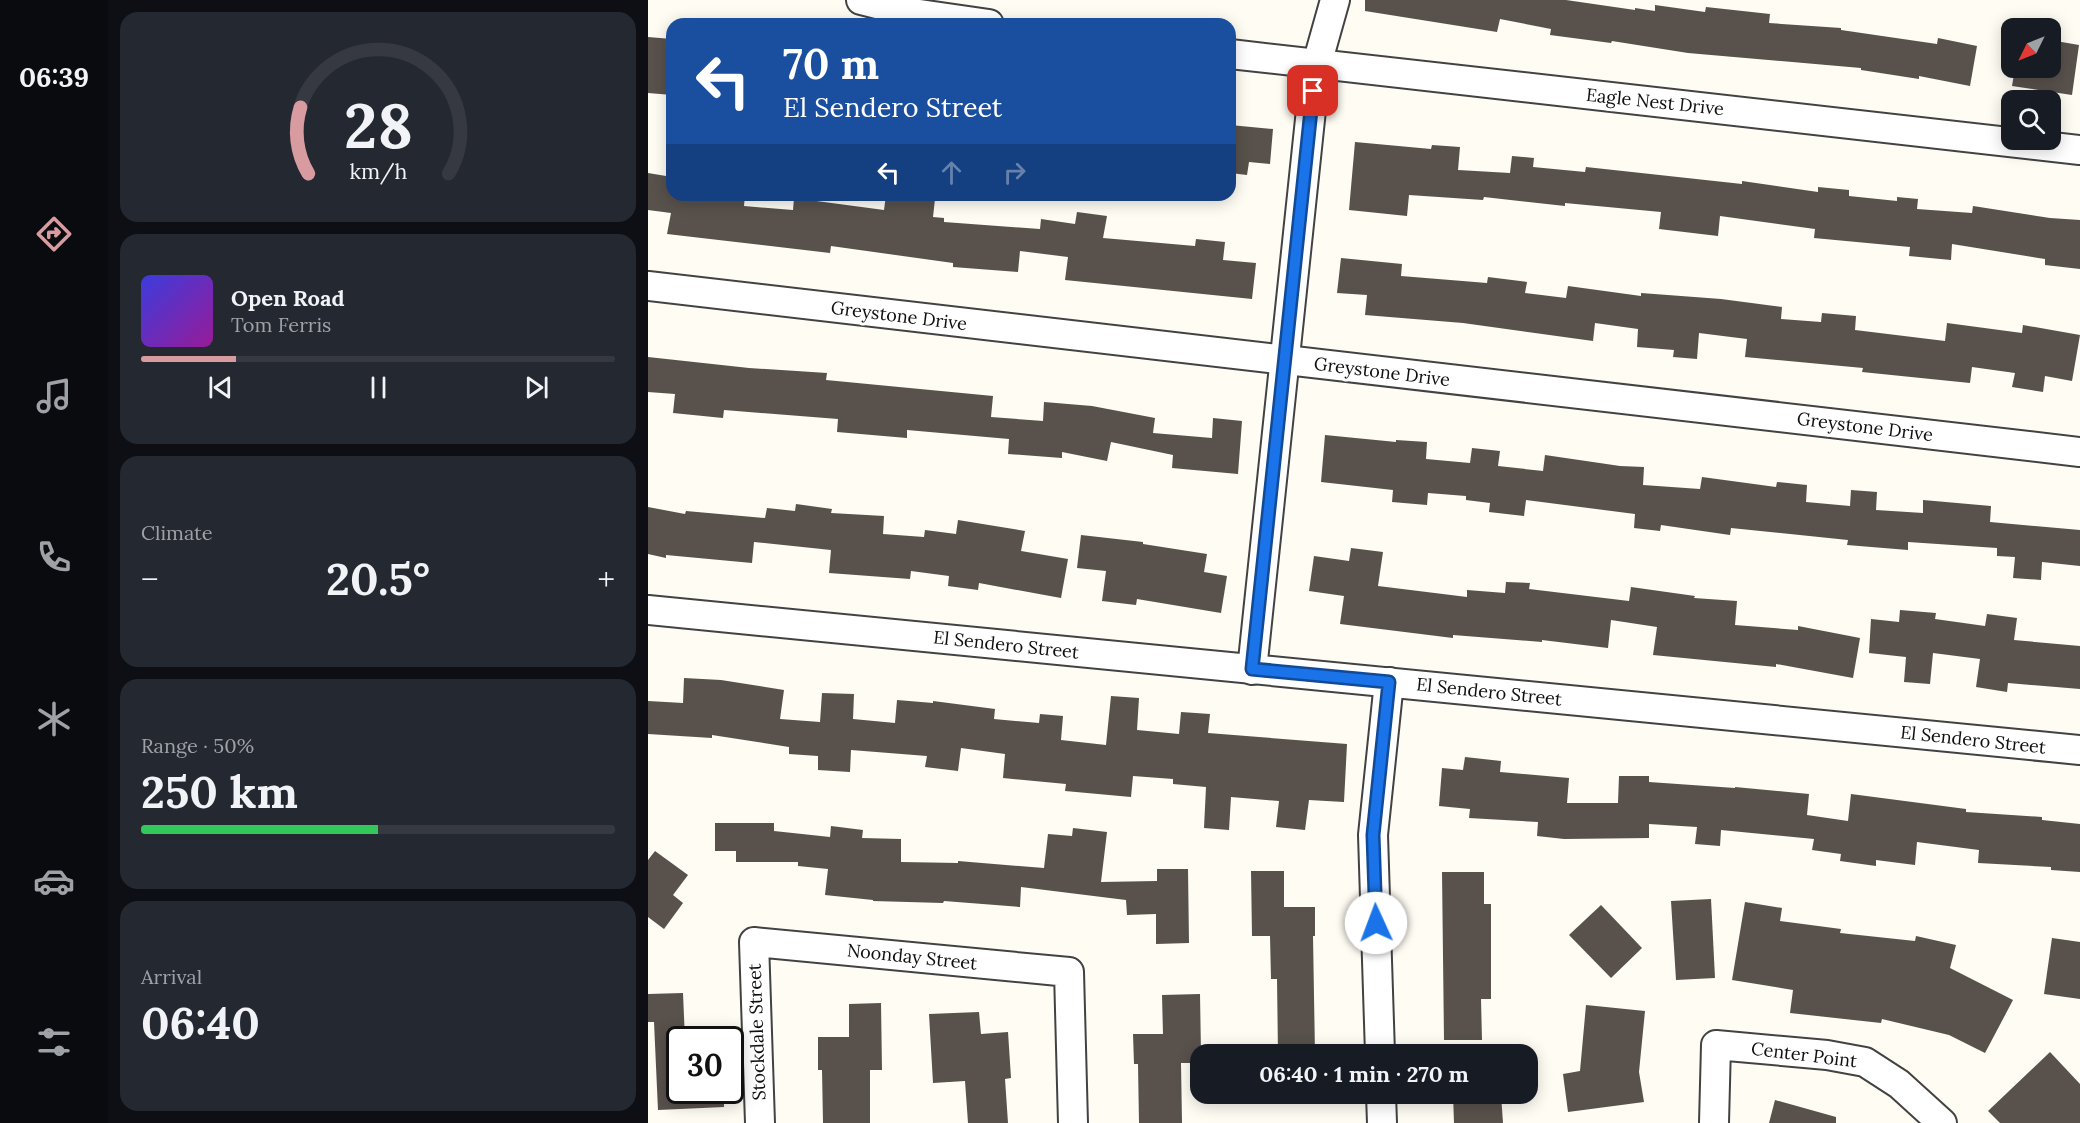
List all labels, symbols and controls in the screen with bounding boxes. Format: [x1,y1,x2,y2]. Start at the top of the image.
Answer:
north arrow [2001,18,2061,78]
map controls [2001,18,2061,150]
text: 70 m [783,37,879,91]
icon: left [684,42,762,120]
text: 06:39 [19,60,89,94]
pin [1287,65,1338,116]
icon: arrive [1296,74,1329,107]
street label: Eagle Nest Drive [1585,83,1725,120]
text: 28 [344,85,412,165]
text: El Sendero Street [783,90,1002,124]
button: search [2001,90,2061,150]
icon: left [872,156,905,189]
icon: ahead [935,156,968,189]
icon: right [998,156,1031,189]
text: km/h [349,157,407,185]
icon: directions [33,213,75,255]
text: Open Road [231,284,345,312]
street label: Greystone Drive [830,296,969,335]
text: Tom Ferris [231,312,331,337]
street label: Greystone Drive [1313,352,1452,391]
icon: previous [204,371,237,404]
icon: pause [362,371,395,404]
icon: next [520,371,553,404]
icon: music [33,375,75,417]
street label: Greystone Drive [1796,407,1935,446]
text: Climate [141,520,213,545]
icon: phone [33,536,75,578]
text: 20.5° [326,550,430,607]
text: − [141,558,159,600]
text: + [597,558,615,600]
street label: El Sendero Street [932,625,1080,664]
street label: El Sendero Street [1415,672,1563,711]
icon: climate [33,698,75,740]
street label: El Sendero Street [1899,720,2047,759]
text: Range · 50% [141,733,254,758]
text: 250 km [141,763,298,820]
icon: car [33,860,75,902]
position arrow [1344,891,1408,955]
street label: Noonday Street [846,938,978,975]
street label: Stockdale Street [743,963,770,1101]
text: Arrival [141,964,202,989]
text: 06:40 [141,994,260,1051]
icon: filters [33,1021,75,1063]
speed limit sign: 30 [666,1026,744,1104]
street label: Center Point [1750,1037,1858,1072]
text: 06:40 · 1 min · 270 m [1259,1060,1469,1088]

